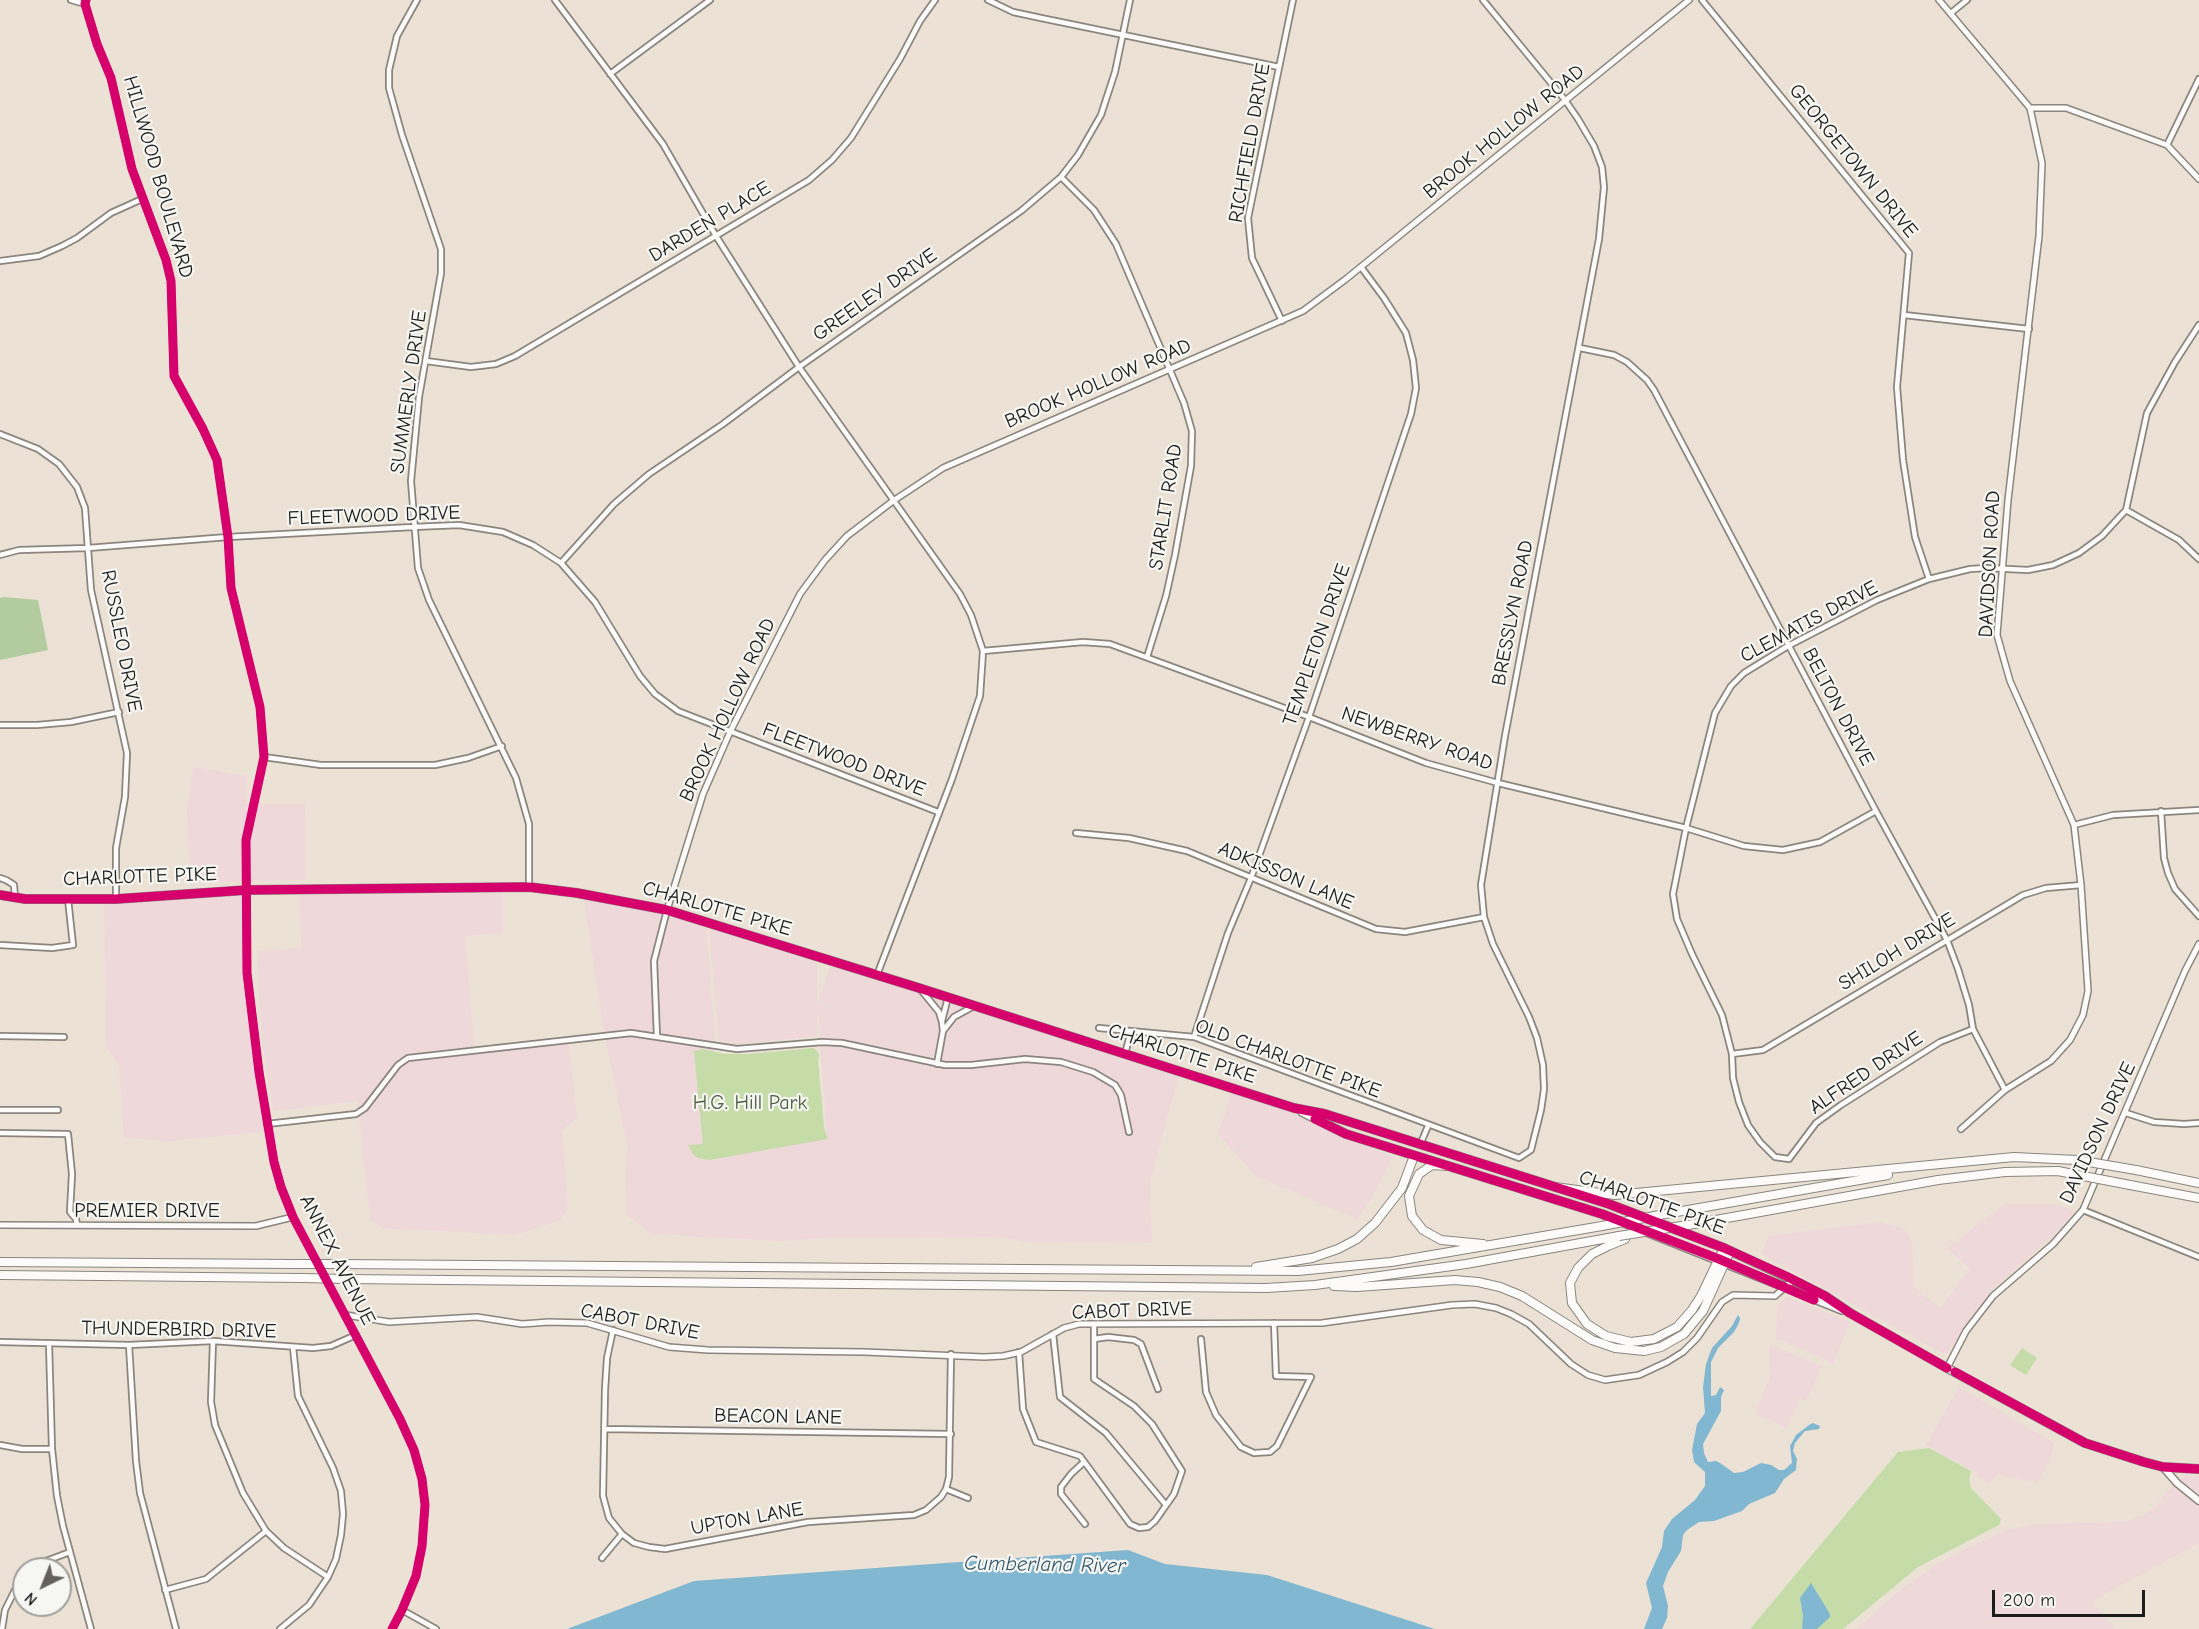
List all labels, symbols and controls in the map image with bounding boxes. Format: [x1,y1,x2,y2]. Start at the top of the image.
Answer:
street label: BROOK HOLLOW ROAD [1419,60,1589,204]
street label: RICHFIELD DRIVE [1224,61,1276,225]
street label: HILLWOOD BOULEVARD [118,73,198,281]
street label: GEORGETOWN DRIVE [1783,79,1923,243]
street label: DARDEN PLACE [645,176,775,268]
street label: GREELEY DRIVE [808,243,942,347]
street label: SUMMERLY DRIVE [386,309,432,475]
street label: BROOK HOLLOW ROAD [1001,334,1195,434]
street label: STARLIT ROAD [1144,442,1188,572]
street label: DAVIDSON ROAD [1974,490,2006,638]
street label: FLEETWOOD DRIVE [287,501,461,531]
street label: BRESSLYN ROAD [1487,538,1539,688]
street label: TEMPLETON DRIVE [1278,561,1356,729]
street label: RUSSLEO DRIVE [95,568,147,714]
street label: CLEMATIS DRIVE [1736,576,1882,668]
street label: BROOK HOLLOW ROAD [675,614,781,806]
street label: BELTON DRIVE [1797,644,1879,770]
street label: NEWBERRY ROAD [1338,702,1496,776]
street label: FLEETWOOD DRIVE [759,718,929,802]
street label: ADKISSON LANE [1215,837,1357,915]
street label: CHARLOTTE PIKE [63,862,217,892]
street label: CHARLOTTE PIKE [640,876,794,942]
street label: SHILOH DRIVE [1834,908,1960,996]
street label: OLD CHARLOTTE PIKE [1192,1014,1384,1104]
street label: CHARLOTTE PIKE [1105,1019,1259,1089]
street label: ALFRED DRIVE [1805,1026,1927,1120]
street label: DAVIDSON DRIVE [2055,1058,2141,1208]
park label: H.G. Hill Park [693,1091,807,1115]
street label: CHARLOTTE PIKE [1576,1165,1728,1241]
street label: ANNEX AVENUE [294,1191,380,1329]
street label: PREMIER DRIVE [74,1199,220,1223]
street label: CABOT DRIVE [1071,1297,1193,1325]
street label: CABOT DRIVE [579,1299,701,1345]
street label: THUNDERBIRD DRIVE [81,1316,277,1344]
street label: BEACON LANE [714,1404,842,1430]
street label: UPTON LANE [689,1497,805,1541]
water label: Cumberland River [964,1551,1126,1579]
north arrow [12,1557,72,1617]
scale bar [1995,1578,2148,1616]
text: N [21,1589,41,1609]
text: 200 m [2003,1590,2055,1611]

